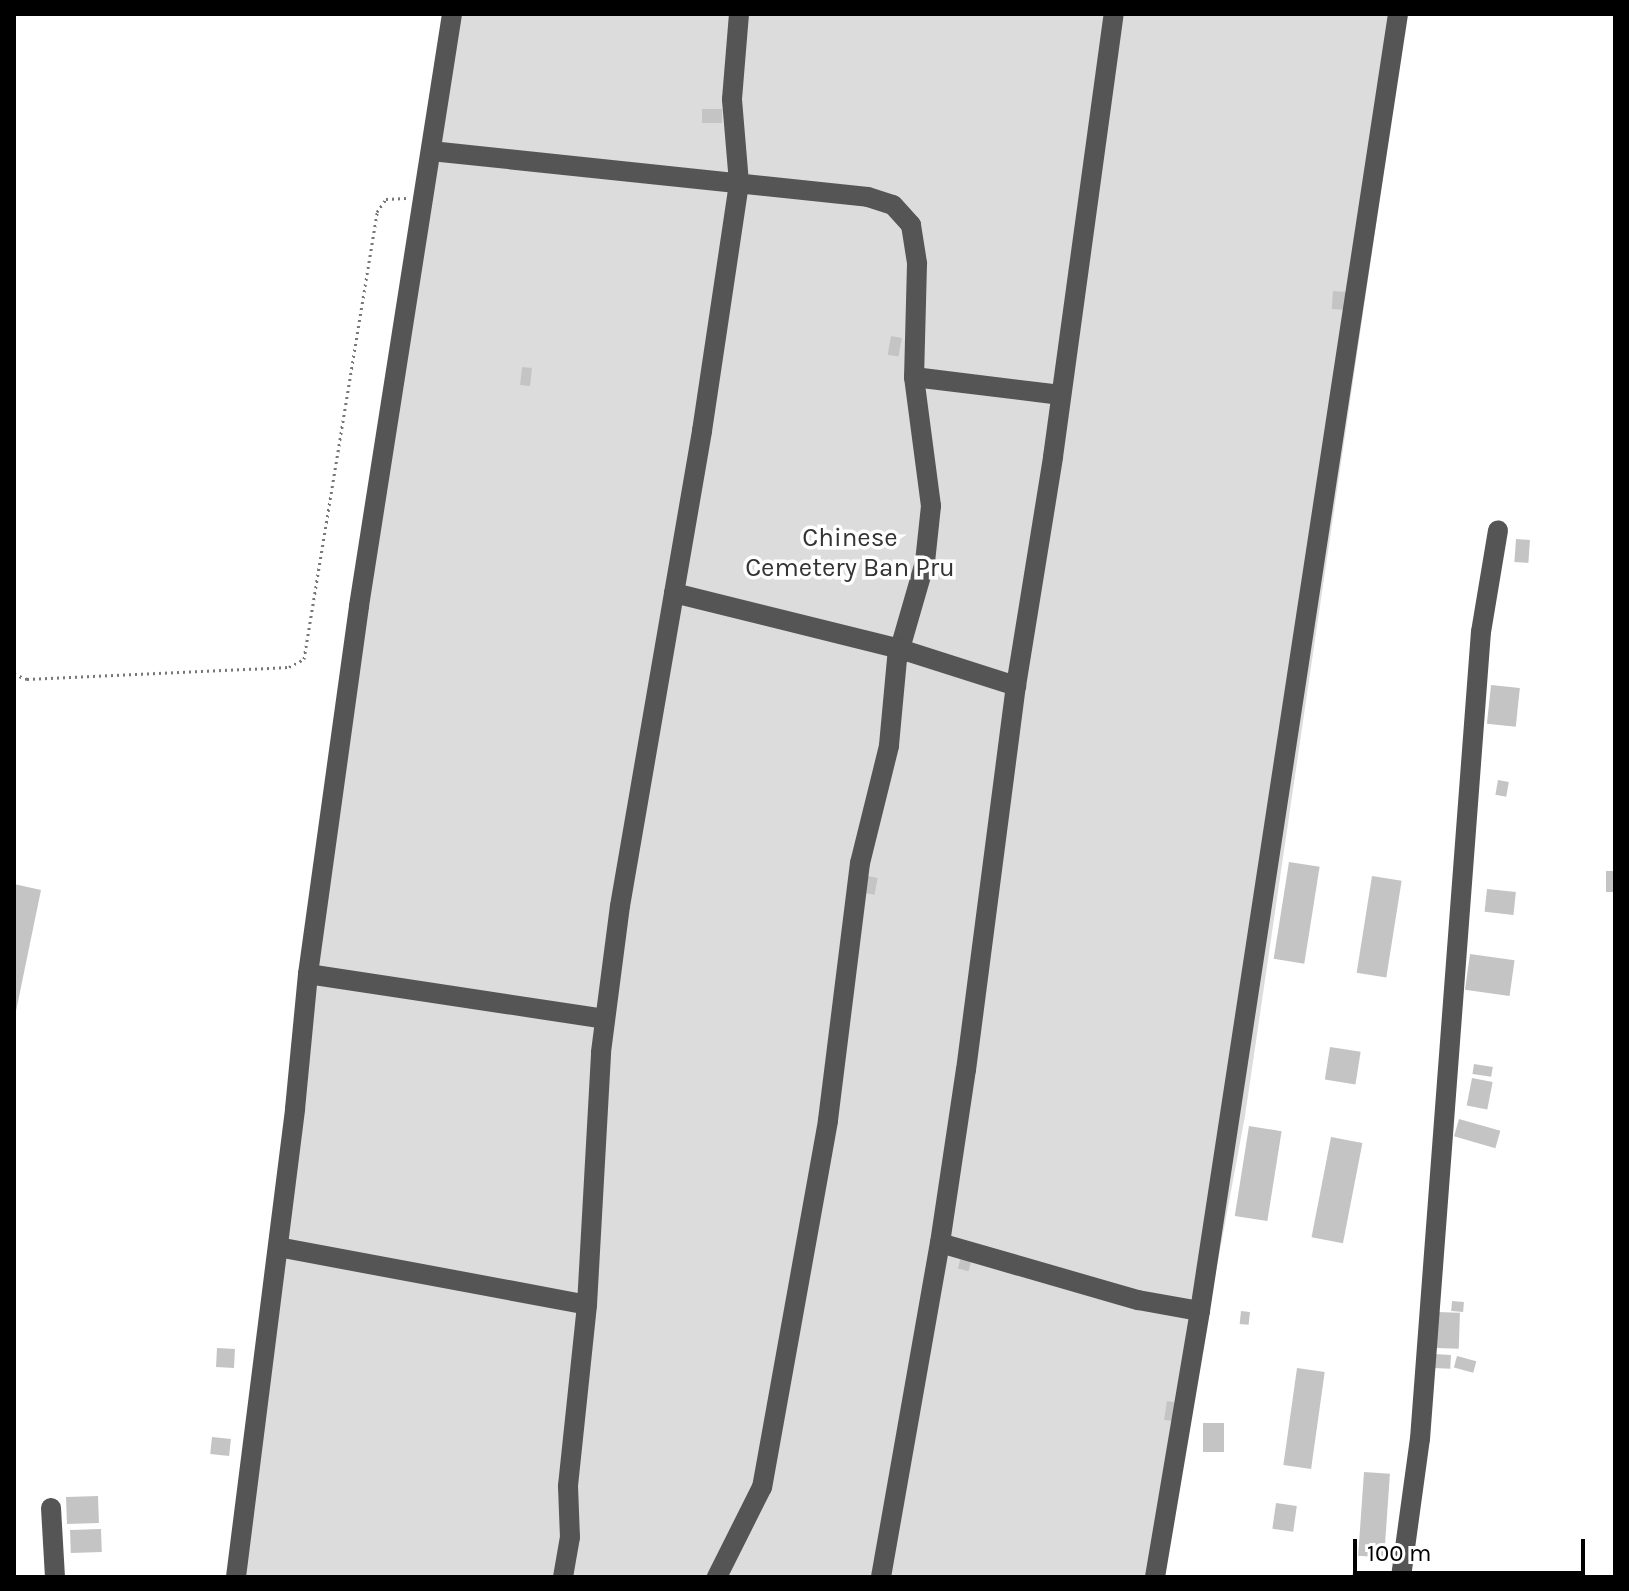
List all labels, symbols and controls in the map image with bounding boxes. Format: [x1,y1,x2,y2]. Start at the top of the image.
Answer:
park label: Chinese Cemetery Ban Pru [745,522,955,584]
scale bar [1357,1523,1589,1573]
text: 100 m [1367,1539,1432,1567]

